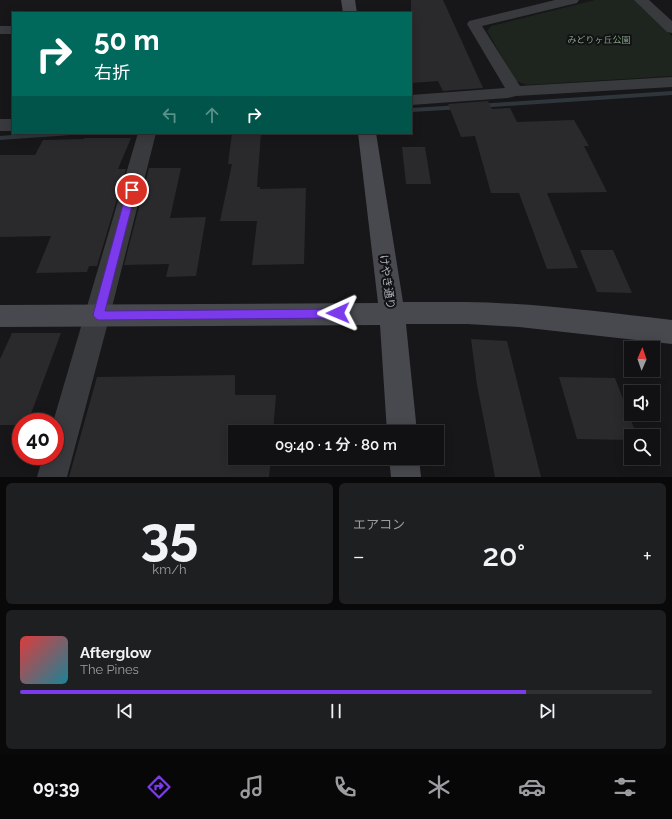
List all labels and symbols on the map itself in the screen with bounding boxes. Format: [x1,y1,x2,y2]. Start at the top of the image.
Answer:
park label: みどりヶ丘公園 [567,35,631,45]
pin [115,173,149,207]
street label: けやき通り [377,254,397,310]
position arrow [317,292,359,334]
north arrow [624,341,660,377]
speed limit sign: 40 [12,413,64,465]

